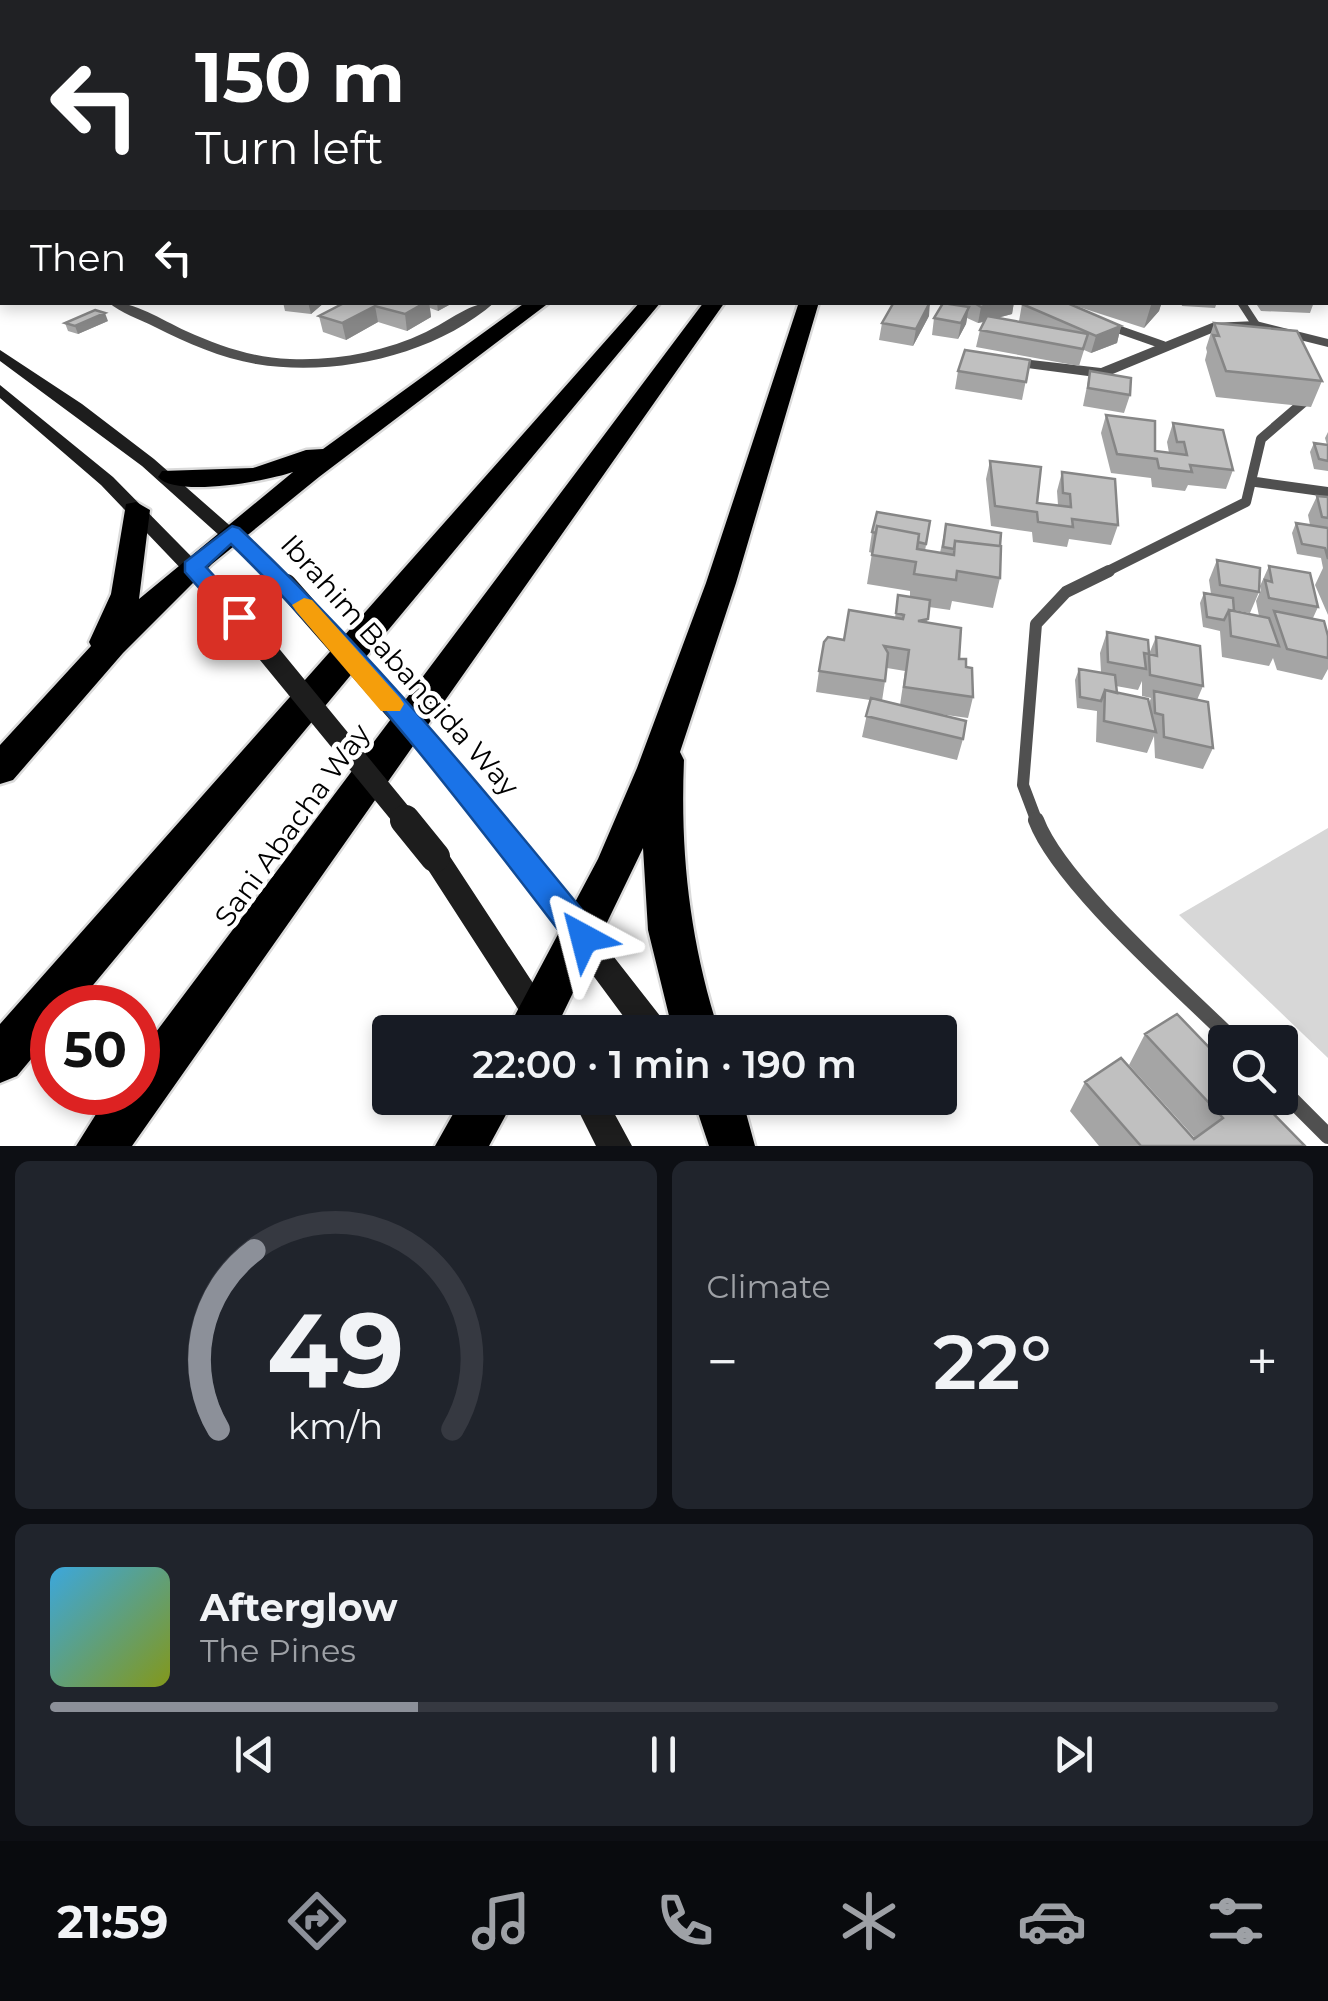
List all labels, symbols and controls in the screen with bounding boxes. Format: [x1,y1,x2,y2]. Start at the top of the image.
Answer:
text: 150 m [195,34,405,120]
icon: left [30,40,160,170]
text: Turn left [195,120,383,175]
icon: left [146,230,201,285]
text: Then [30,234,126,281]
street label: Ibrahim Babangida Way [274,527,527,803]
pin [197,575,282,660]
icon: arrive [212,590,267,645]
street label: Sani Abacha Way [207,716,377,933]
position arrow [532,886,636,990]
speed limit sign: 50 [30,985,160,1115]
map controls [1208,1025,1298,1115]
button: search [1208,1025,1298,1115]
text: 22:00 · 1 min · 190 m [472,1041,857,1088]
text: Climate [707,1267,831,1306]
text: 49 [267,1286,405,1413]
text: 22° [933,1316,1052,1408]
text: − [707,1328,738,1395]
text: + [1246,1328,1278,1395]
text: km/h [288,1404,383,1448]
text: Afterglow [200,1584,398,1631]
text: The Pines [200,1631,356,1670]
icon: previous [227,1727,282,1782]
icon: pause [636,1727,691,1782]
icon: next [1046,1727,1101,1782]
icon: directions [282,1886,352,1956]
icon: music [466,1886,536,1956]
icon: phone [650,1886,720,1956]
icon: climate [834,1886,904,1956]
icon: car [1017,1886,1087,1956]
icon: filters [1201,1886,1271,1956]
text: 21:59 [57,1894,168,1949]

